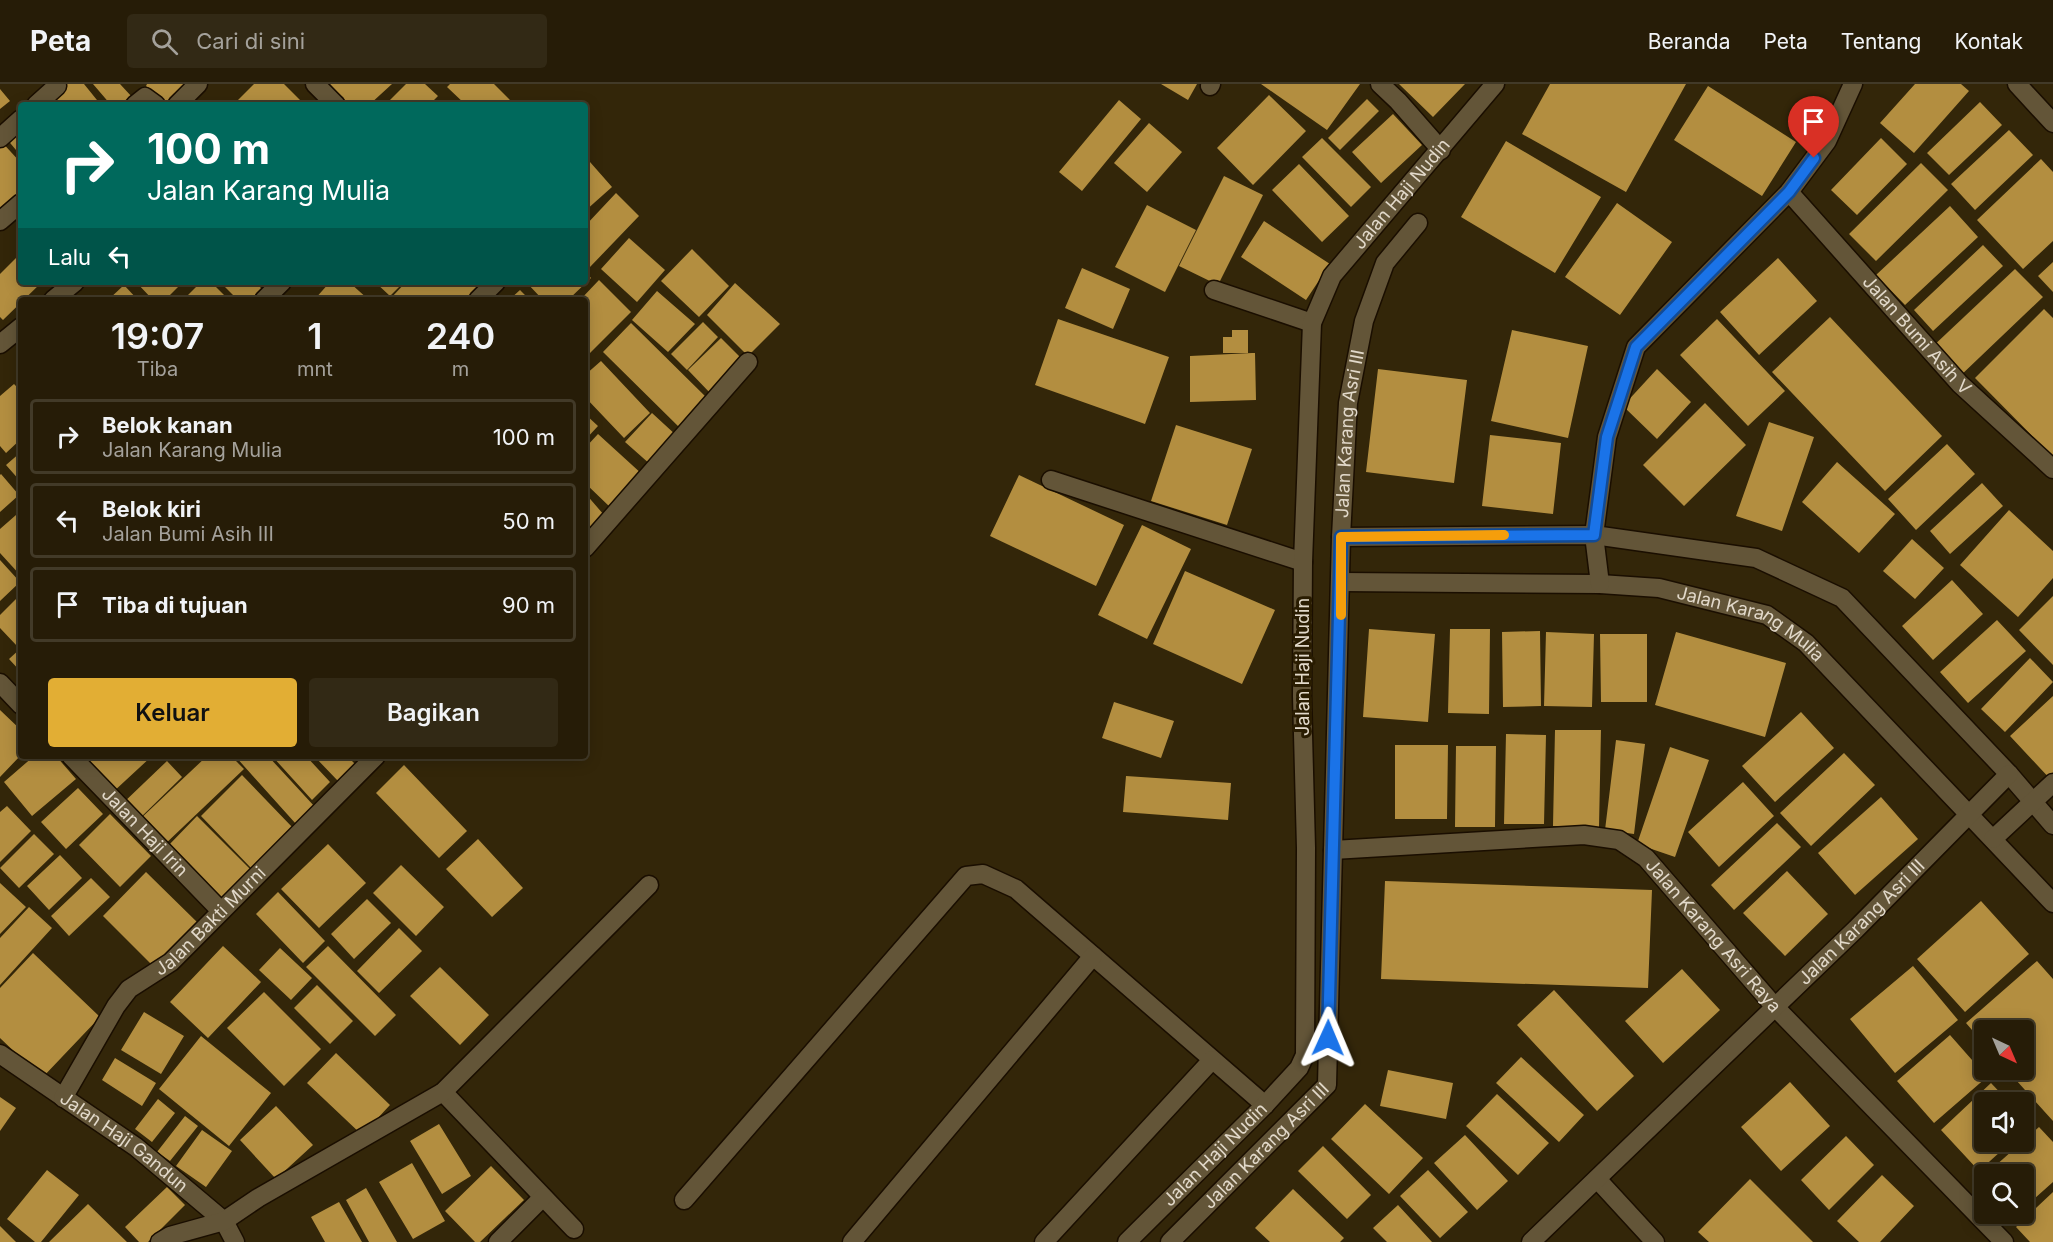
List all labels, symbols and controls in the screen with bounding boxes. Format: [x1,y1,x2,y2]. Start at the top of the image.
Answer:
search box [127,14,547,68]
text: Peta [30,24,91,58]
icon: search [148,25,181,58]
text: Cari di sini [196,28,305,54]
text: Beranda [1648,29,1730,54]
text: Peta [1763,29,1808,54]
text: Tentang [1841,29,1921,54]
text: Kontak [1954,29,2023,54]
pin [1788,96,1839,158]
icon: arrive [1797,105,1830,138]
text: 100 m [147,123,270,174]
icon: right [48,126,126,204]
street label: Jalan Haji Nudin [1349,134,1454,253]
text: Jalan Karang Mulia [147,174,390,207]
icon: left [103,240,136,273]
text: Lalu [48,244,91,270]
street label: Jalan Bumi Asih V [1858,271,1976,399]
text: 19:07 [111,314,204,358]
text: 1 [307,314,323,358]
text: 240 [426,314,495,358]
street label: Jalan Karang Asri III [1331,348,1368,518]
text: Tiba [137,357,178,381]
text: mnt [297,357,333,381]
text: m [452,357,469,381]
text: Belok kanan [102,412,233,438]
icon: right [51,420,84,453]
text: 100 m [493,424,555,450]
text: Jalan Karang Mulia [102,438,282,462]
text: Belok kiri [102,496,201,522]
icon: left [51,504,84,537]
text: 50 m [502,508,555,534]
text: Jalan Bumi Asih III [102,522,274,546]
street label: Jalan Karang Mulia [1675,582,1829,666]
icon: arrive [51,588,84,621]
text: Tiba di tujuan [102,592,248,618]
text: 90 m [502,592,555,618]
street label: Jalan Haji Nudin [1292,598,1313,736]
button: Keluar [48,678,297,747]
button: Bagikan [309,678,558,747]
street label: Jalan Haji Irin [98,783,193,880]
street label: Jalan Karang Asri Raya [1641,854,1786,1016]
street label: Jalan Karang Asri III [1794,855,1929,989]
street label: Jalan Bakti Murni [151,862,270,980]
position arrow [1296,1006,1360,1070]
north arrow [1974,1020,2034,1080]
map controls [1974,1020,2034,1224]
street label: Jalan Karang Asri III [1199,1078,1333,1213]
street label: Jalan Haji Gandun [56,1087,192,1196]
button: sound [1974,1092,2034,1152]
street label: Jalan Haji Nudin [1158,1098,1271,1210]
button: search [1974,1164,2034,1224]

